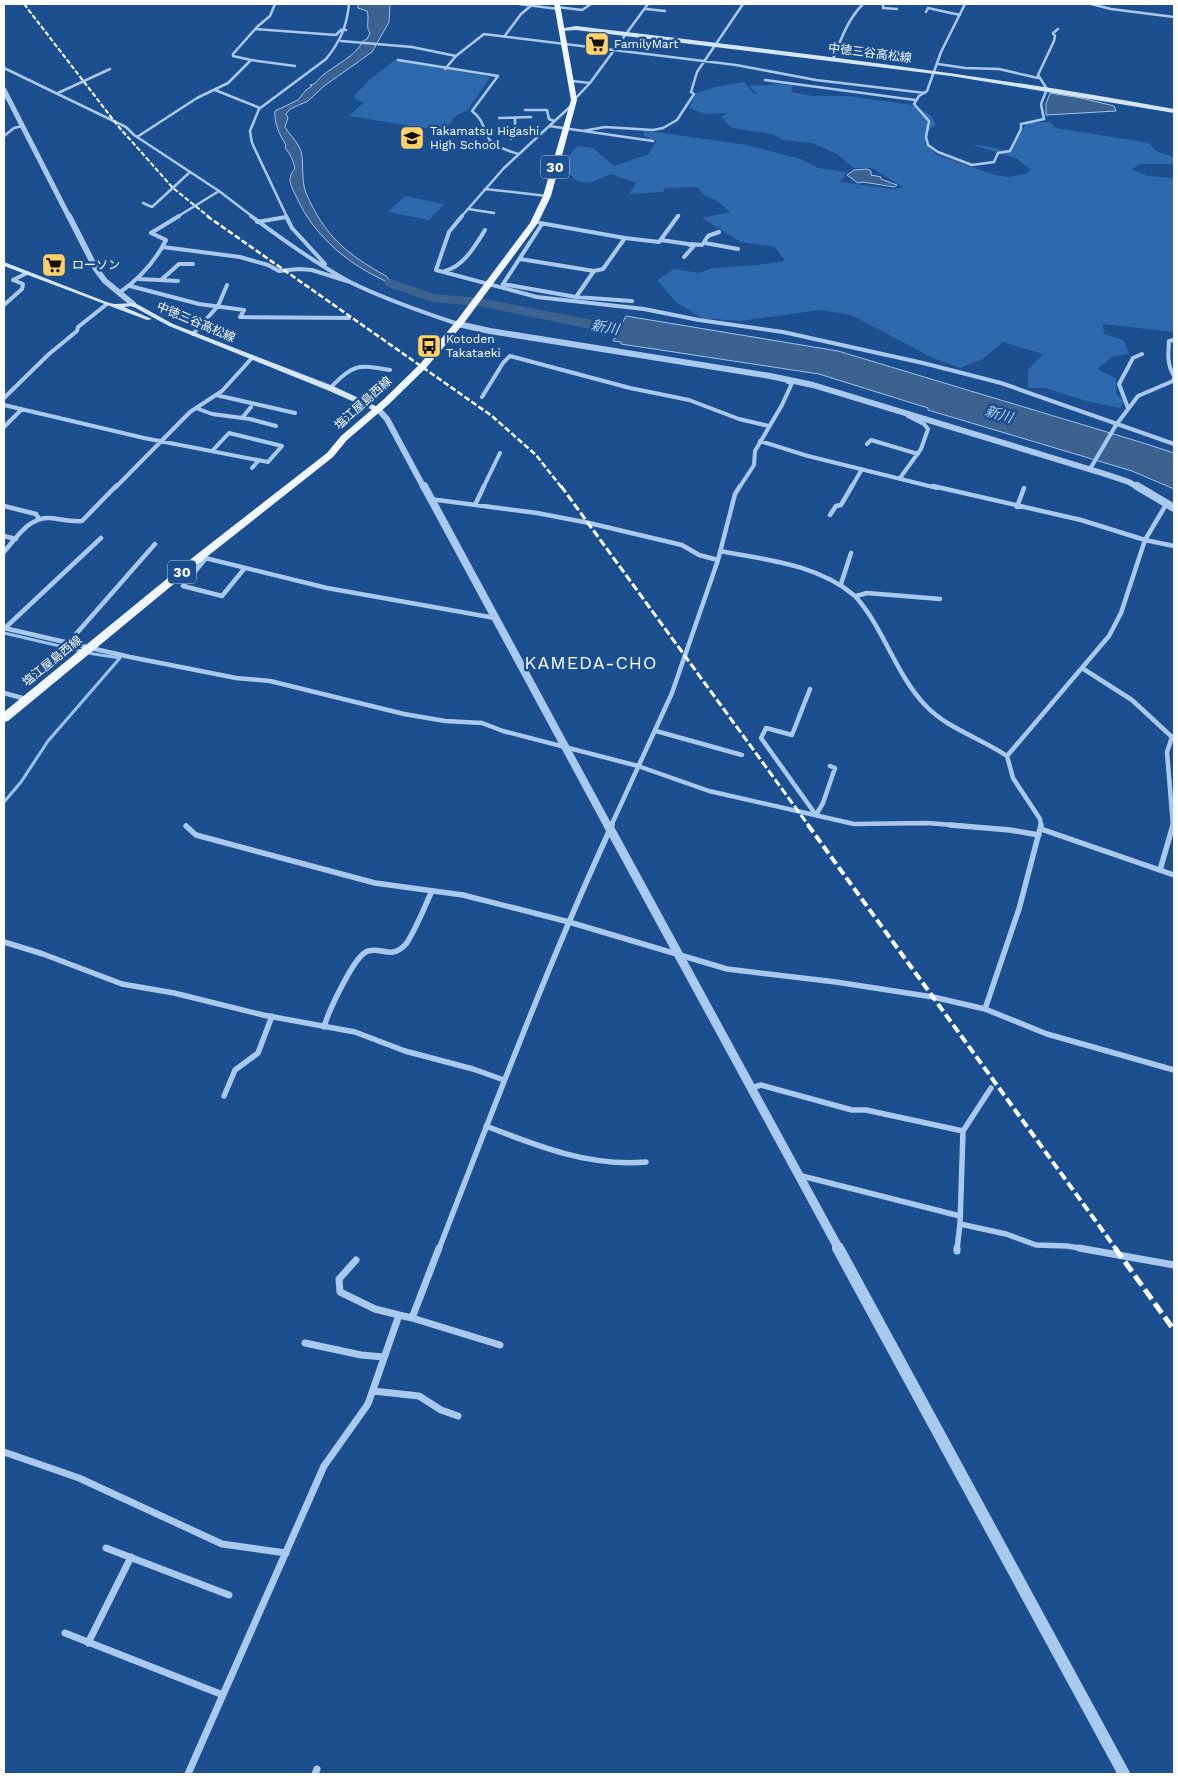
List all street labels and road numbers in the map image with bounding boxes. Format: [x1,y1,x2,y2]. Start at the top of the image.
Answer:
street label: 中徳三谷高松線 [827,41,913,65]
road number: 30 [541,156,569,178]
street label: 中徳三谷高松線 [155,299,237,345]
street label: 塩江屋島西線 [332,374,394,432]
road number: 30 [168,560,196,584]
street label: 塩江屋島西線 [20,633,84,689]

